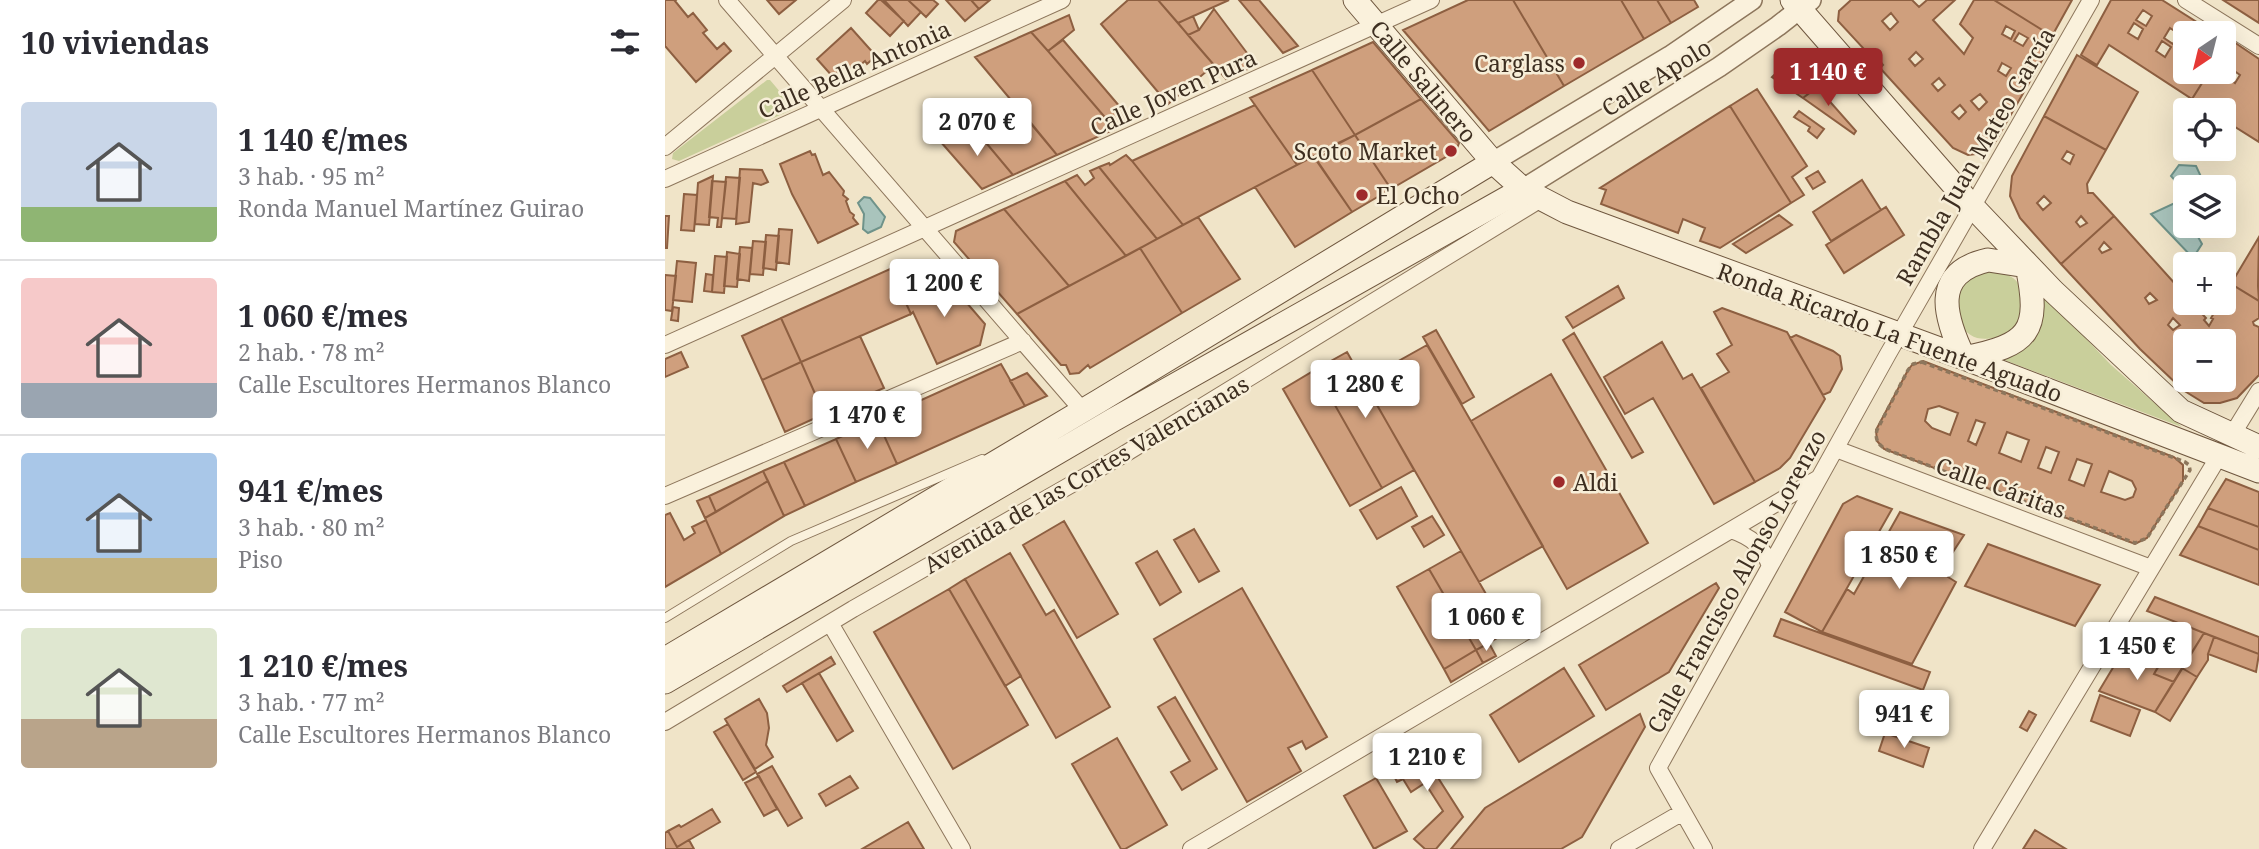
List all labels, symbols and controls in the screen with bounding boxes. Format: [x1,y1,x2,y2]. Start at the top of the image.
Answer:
street label: Calle Bella Antonia [753,12,955,126]
street label: Calle Salinero [1363,13,1485,149]
street label: Rambla Juan Mateo García [1888,21,2062,291]
north arrow [2173,21,2237,84]
map controls [2173,21,2236,392]
text: 10 viviendas [21,22,209,63]
icon: filters [606,23,644,61]
street label: Calle Apolo [1595,31,1717,123]
street label: Calle Joven Pura [1085,41,1261,143]
place label: Carglass [1474,47,1565,79]
pin: 1 140 € [1763,48,1893,108]
marker: Carglass [1571,55,1587,71]
text: 1 140 € [1790,55,1866,87]
button: locate [2173,98,2236,161]
pin: 2 070 € [912,99,1042,158]
text: 2 070 € [939,105,1015,137]
text: 1 140 €/mes [238,119,408,160]
icon: home [77,130,161,214]
place label: Scoto Market [1294,135,1437,167]
marker: Scoto Market [1443,143,1459,159]
text: 3 hab. · 95 m² [238,160,385,192]
button: layers [2173,175,2236,238]
place label: El Ocho [1376,179,1460,211]
marker: El Ocho [1354,187,1370,203]
text: Ronda Manuel Martínez Guirao [238,192,584,224]
button: + [2173,252,2236,315]
street label: Ronda Ricardo La Fuente Aguado [1713,255,2067,409]
pin: 1 200 € [879,260,1009,319]
text: 1 200 € [906,266,982,298]
text: 1 060 €/mes [238,295,408,336]
icon: home [77,306,161,390]
button: − [2173,329,2236,392]
text: 2 hab. · 78 m² [238,336,385,368]
pin: 1 280 € [1300,360,1430,420]
street label: Avenida de las Cortes Valencianas [917,367,1255,581]
text: 1 280 € [1327,367,1403,399]
text: Calle Escultores Hermanos Blanco [238,368,611,400]
pin: 1 470 € [802,392,932,451]
text: 1 470 € [829,398,905,430]
street label: Calle Francisco Alonso Lorenzo [1639,423,1833,739]
street label: Calle Cáritas [1931,449,2071,525]
place label: Aldi [1573,466,1618,498]
text: 941 €/mes [238,470,383,511]
marker: Aldi [1551,474,1567,490]
icon: home [77,481,161,565]
text: 3 hab. · 80 m² [238,511,385,543]
pin: 1 850 € [1834,532,1964,591]
text: 1 850 € [1861,538,1937,570]
text: Piso [238,543,283,575]
pin: 1 060 € [1421,594,1551,653]
text: 1 060 € [1448,600,1524,632]
pin: 1 450 € [2072,622,2202,682]
text: 1 450 € [2099,629,2175,661]
text: 1 210 €/mes [238,645,408,686]
icon: home [77,656,161,740]
text: 3 hab. · 77 m² [238,686,385,718]
pin: 941 € [1855,690,1953,750]
text: 941 € [1875,697,1933,729]
text: Calle Escultores Hermanos Blanco [238,718,611,750]
pin: 1 210 € [1362,734,1492,793]
text: 1 210 € [1389,740,1465,772]

